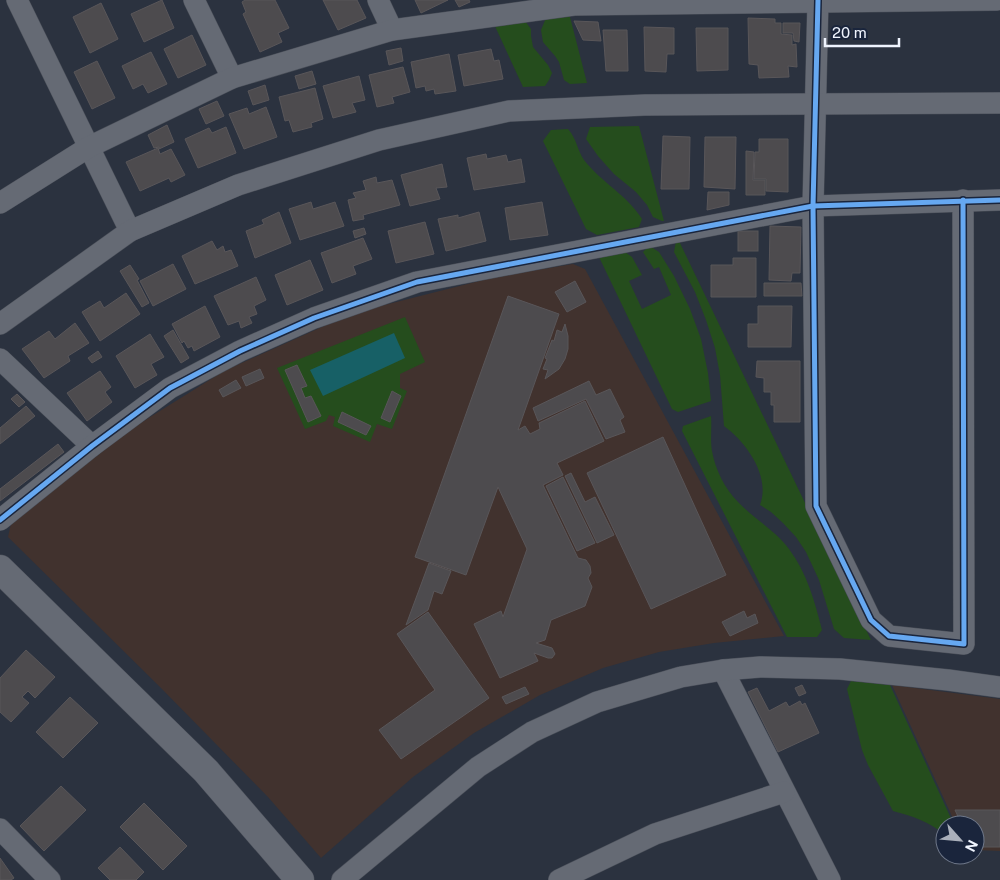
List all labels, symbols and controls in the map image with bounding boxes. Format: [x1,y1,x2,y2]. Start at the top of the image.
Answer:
scale bar [825,15,899,47]
text: 20 m [832,24,867,41]
north arrow [935,815,985,865]
text: N [962,837,981,854]

